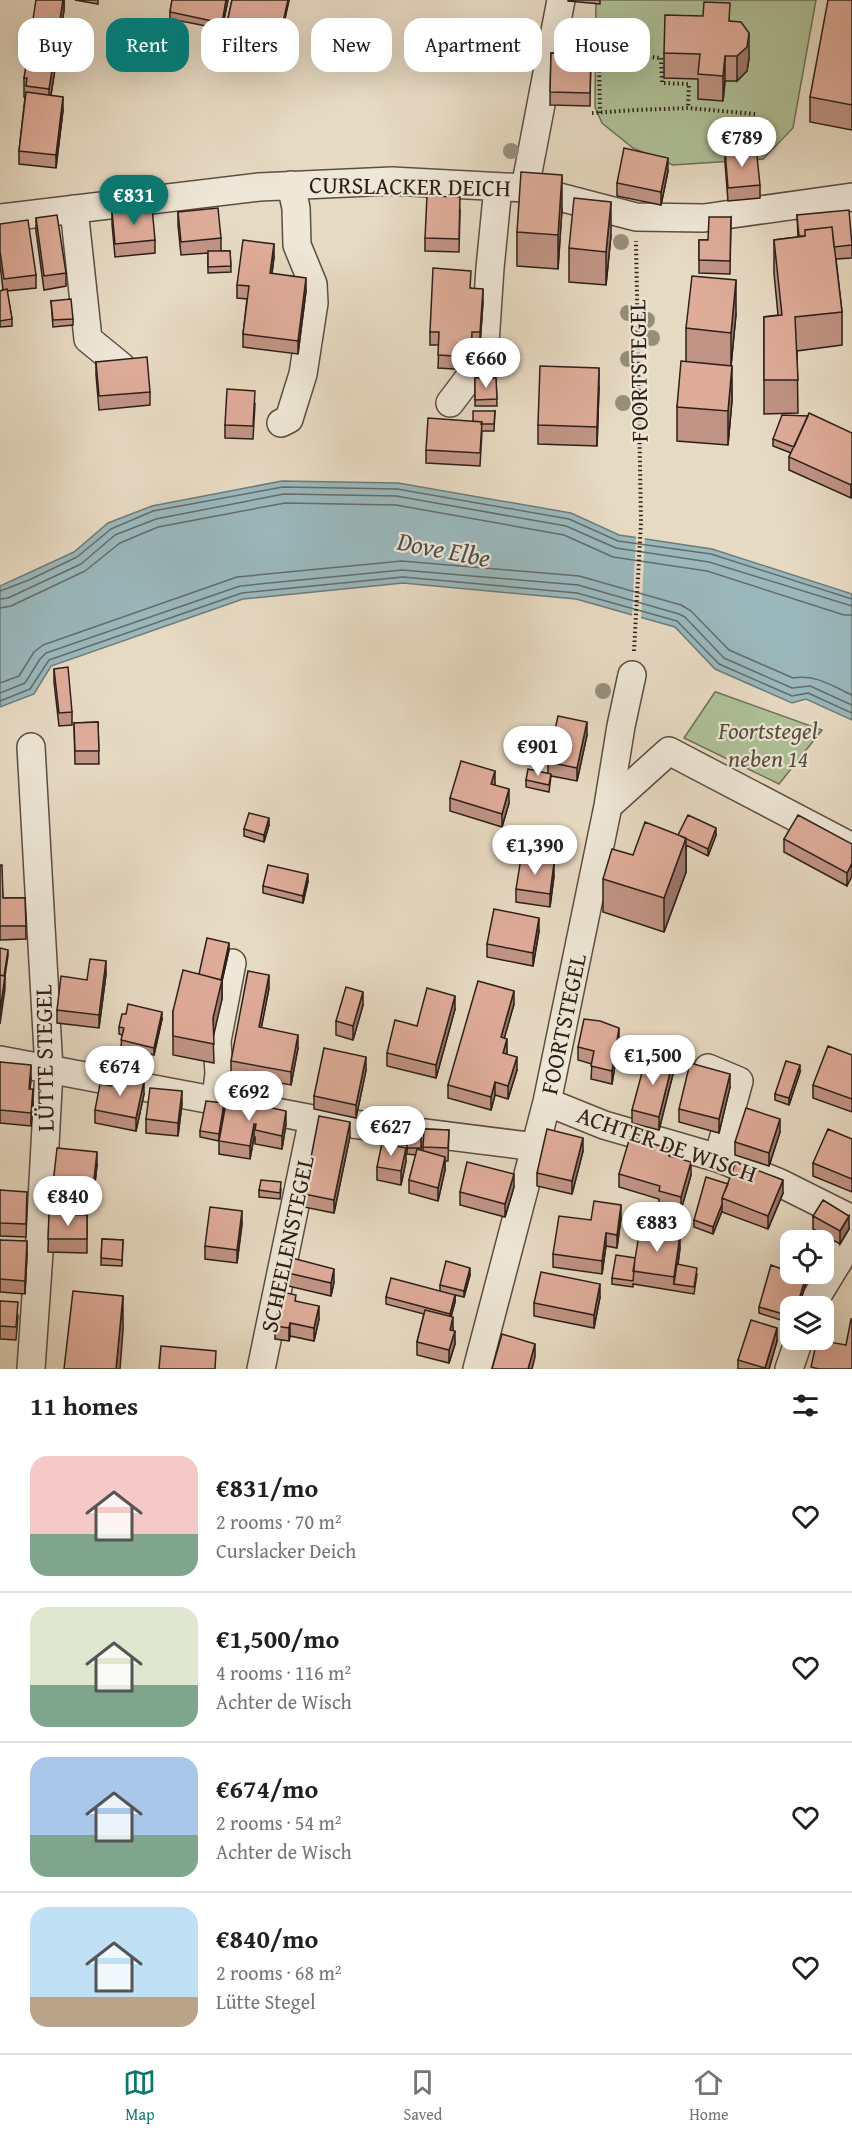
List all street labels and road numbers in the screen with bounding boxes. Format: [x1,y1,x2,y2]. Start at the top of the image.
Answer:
street label: CURSLACKER DEICH [309,167,511,205]
street label: FOORTSTEGEL [619,299,657,443]
street label: FOORTSTEGEL [531,950,595,1098]
street label: LÜTTE STEGEL [25,984,63,1132]
street label: ACHTER DE WISCH [572,1097,762,1191]
street label: SCHEELENSTEGEL [251,1152,323,1336]

